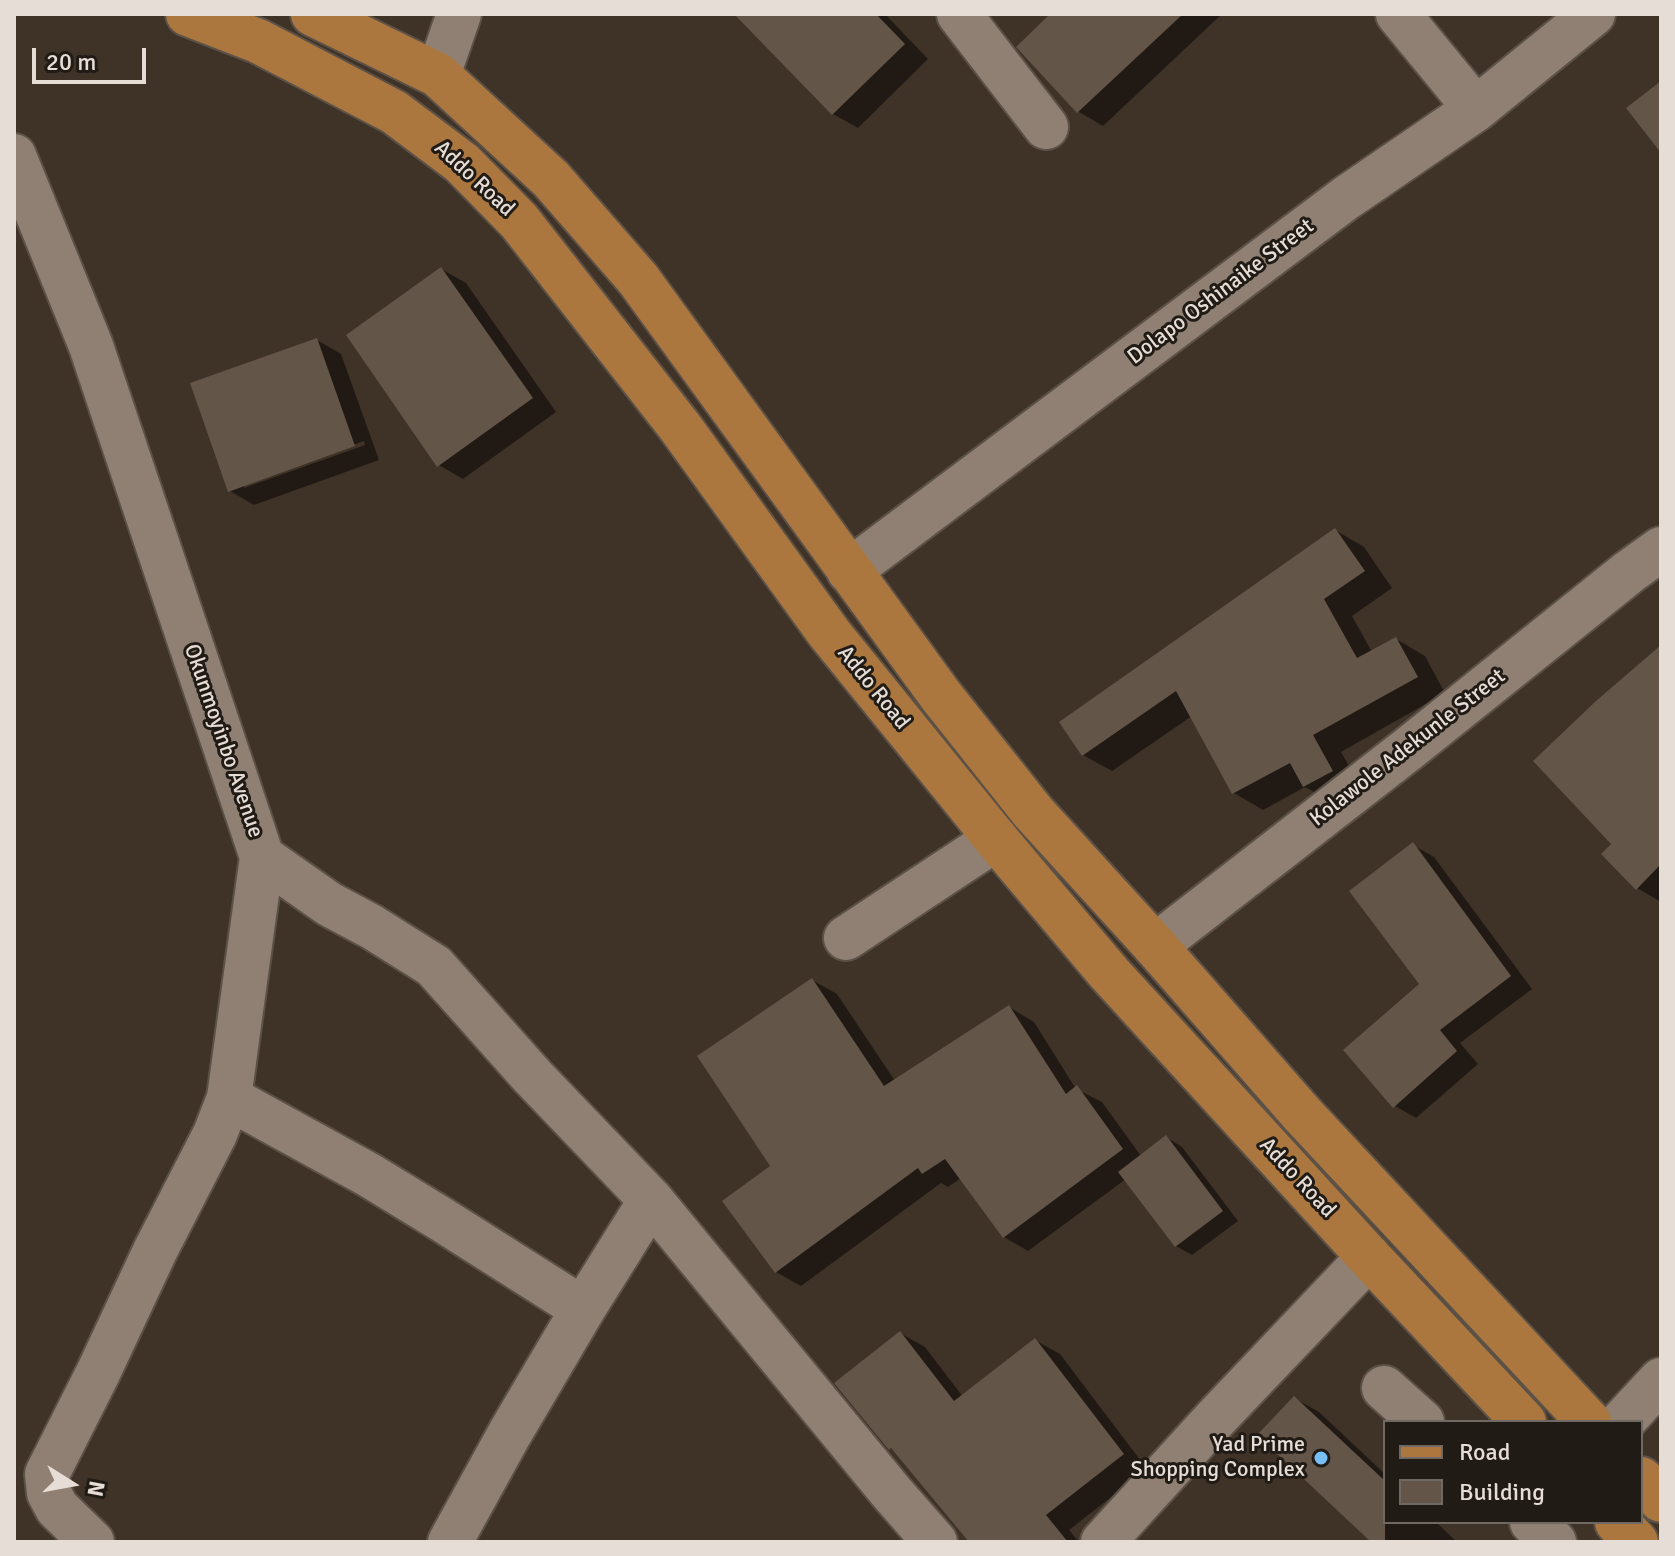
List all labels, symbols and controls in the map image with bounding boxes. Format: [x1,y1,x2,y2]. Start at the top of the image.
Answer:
scale bar [36,32,150,82]
text: 20 m [46,47,96,77]
street label: Addo Road [428,135,520,223]
street label: Dolapo Oshinaike Street [1123,213,1319,371]
street label: Okunmoyinbo Avenue [177,641,269,841]
street label: Addo Road [831,641,915,735]
street label: Kolawole Adekunle Street [1305,663,1511,833]
street label: Addo Road [1253,1132,1341,1224]
legend [1383,1420,1643,1524]
place label: Yad Prime Shopping Complex [1130,1432,1305,1484]
text: Road [1459,1437,1510,1467]
north arrow [32,1444,112,1524]
marker: Yad Prime Shopping Complex [1312,1449,1330,1467]
text: Building [1459,1477,1545,1507]
text: N [81,1479,111,1499]

